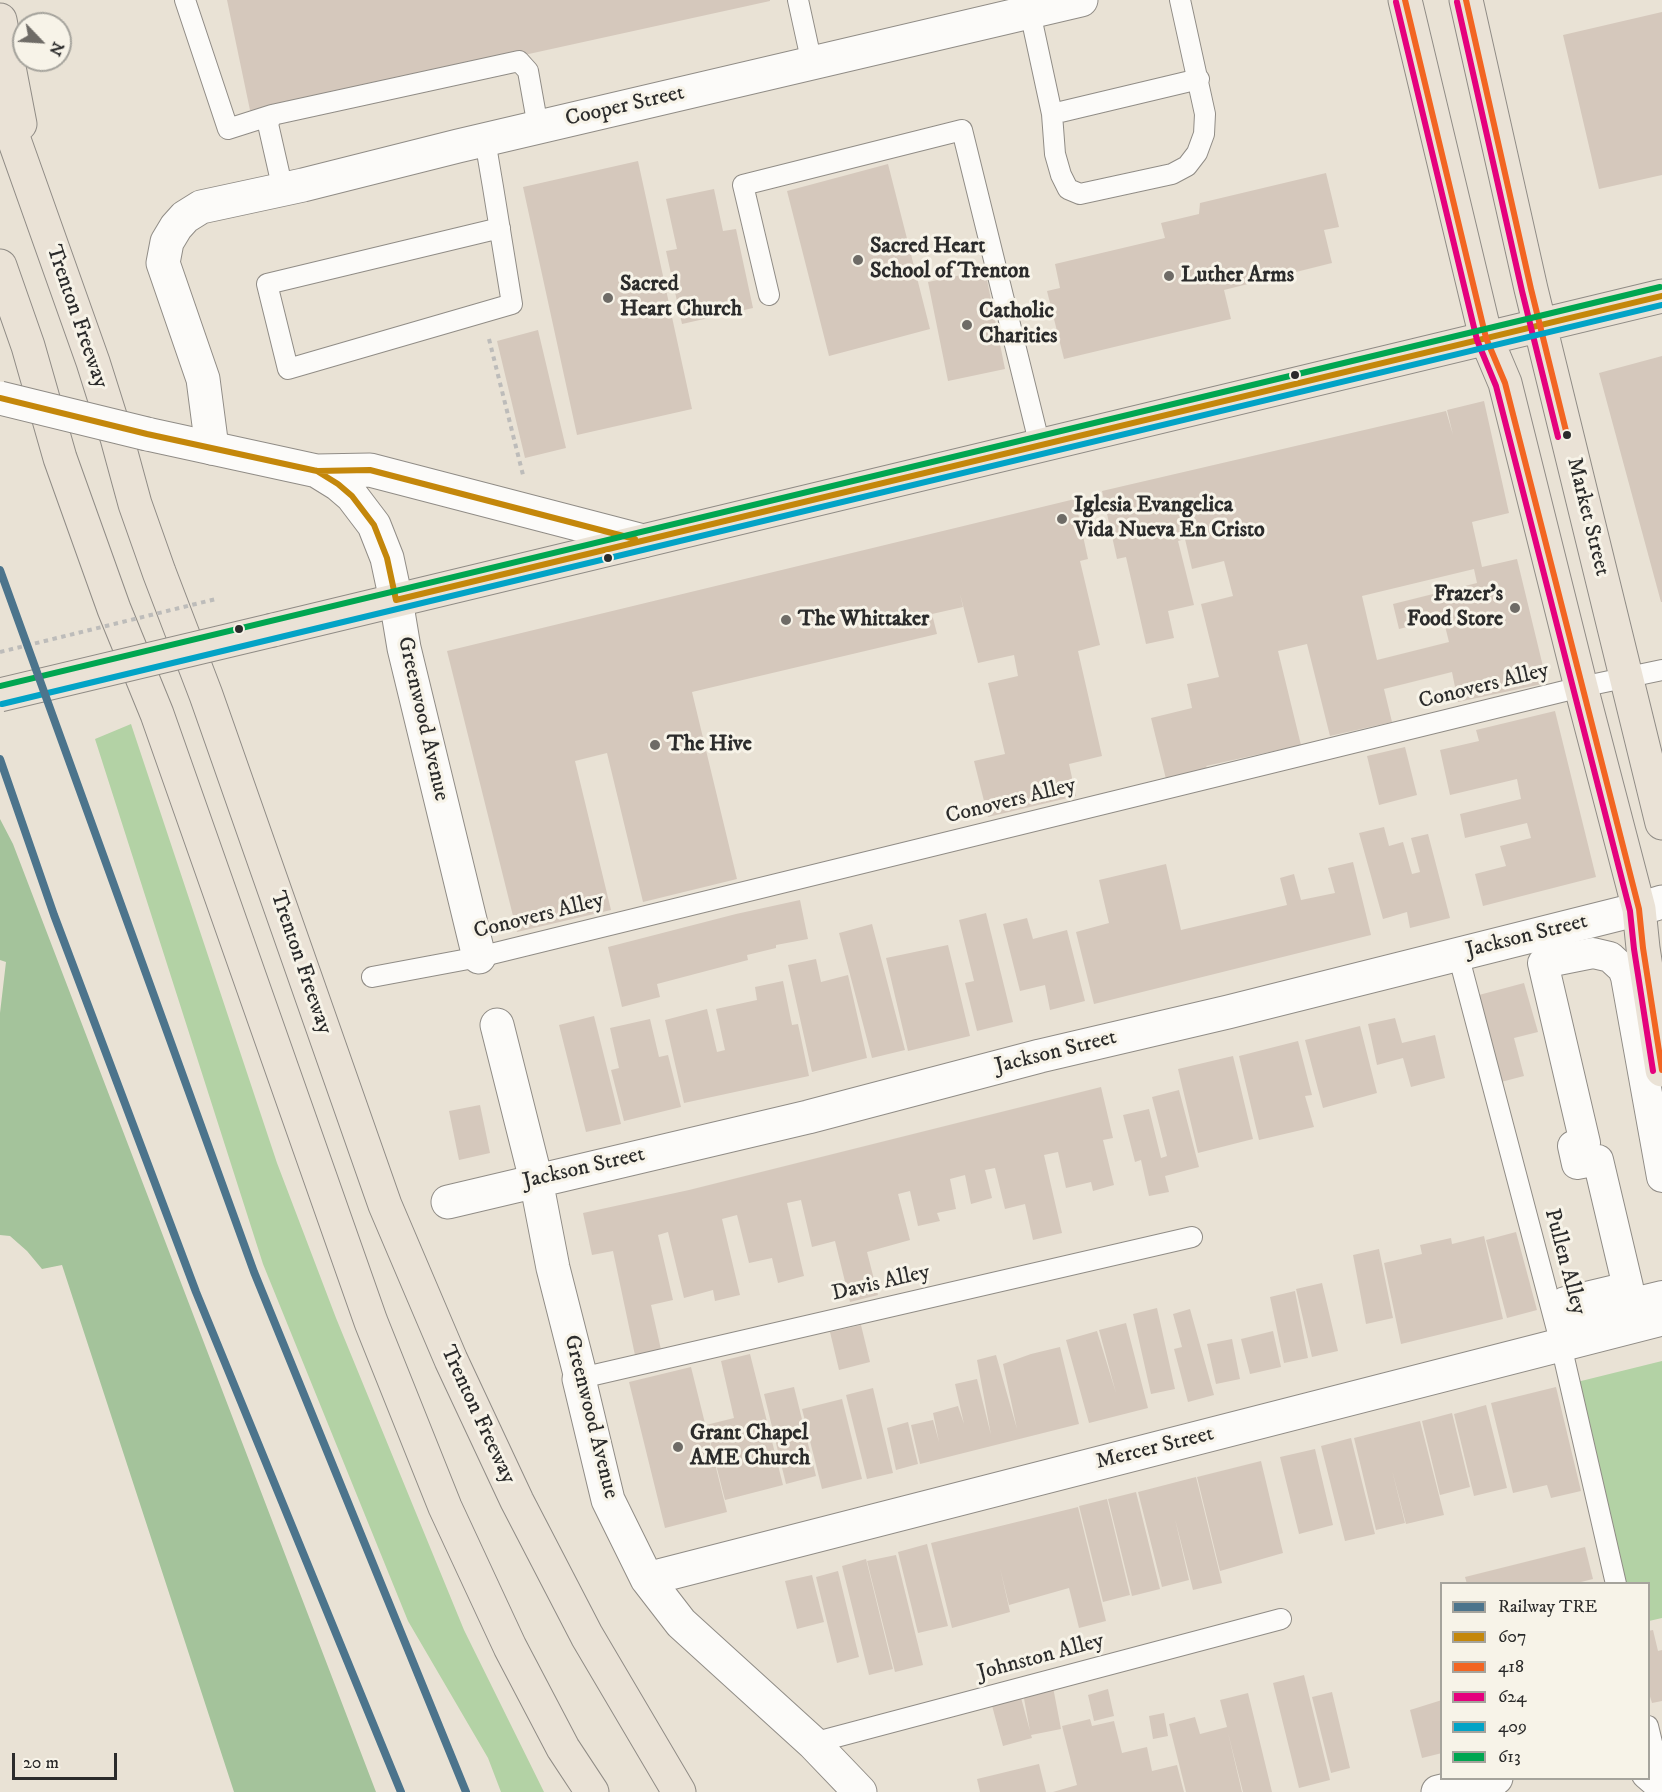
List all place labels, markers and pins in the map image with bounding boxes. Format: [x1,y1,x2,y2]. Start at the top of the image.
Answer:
place label: Sacred Heart School of Trenton [870,234,1030,286]
marker: Sacred Heart School of Trenton [851,253,865,267]
place label: Luther Arms [1181,263,1294,289]
marker: Luther Arms [1162,269,1176,283]
place label: Sacred Heart Church [620,272,742,324]
marker: Sacred Heart Church [601,291,615,305]
place label: Catholic Charities [979,299,1057,350]
marker: Catholic Charities [960,318,974,332]
unlabelled marker [1289,369,1301,381]
unlabelled marker [1561,429,1573,441]
place label: Iglesia Evangelica Vida Nueva En Cristo [1074,493,1265,544]
marker: Iglesia Evangelica Vida Nueva En Cristo [1055,512,1069,526]
unlabelled marker [602,552,614,564]
place label: Frazer's Food Store [1407,582,1503,634]
marker: Frazer's Food Store [1508,601,1522,615]
place label: The Whittaker [798,607,929,633]
marker: The Whittaker [779,613,793,627]
unlabelled marker [233,623,245,635]
place label: The Hive [667,732,752,758]
marker: The Hive [648,738,662,752]
place label: Grant Chapel AME Church [690,1421,810,1472]
marker: Grant Chapel AME Church [671,1440,685,1454]

